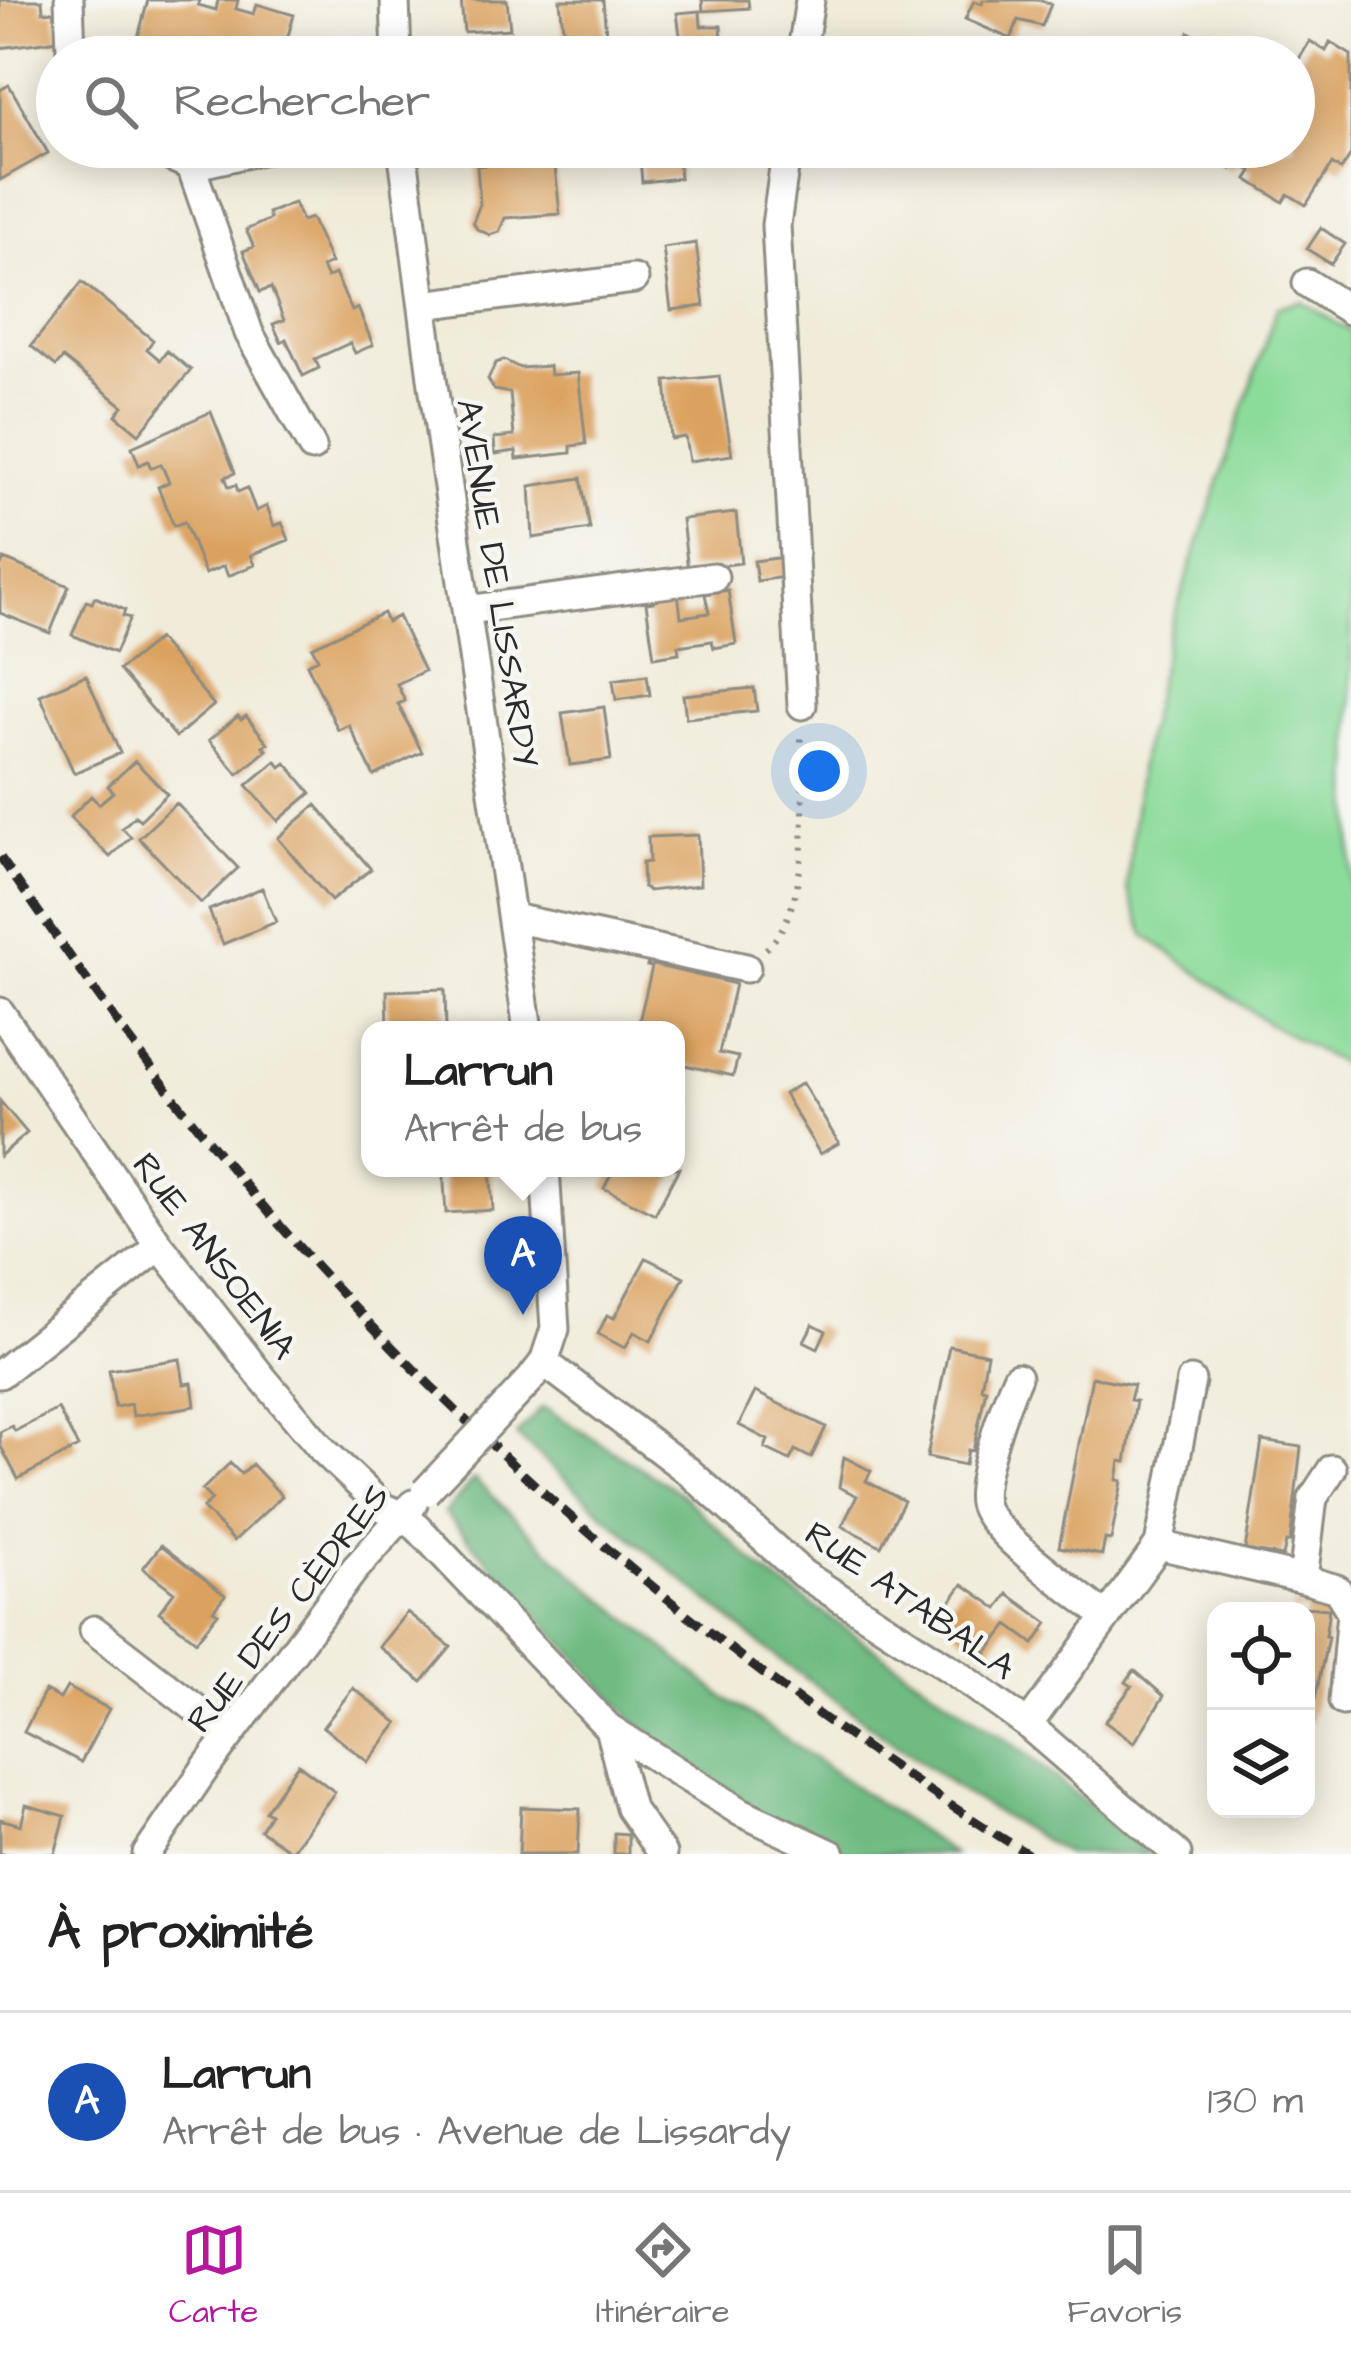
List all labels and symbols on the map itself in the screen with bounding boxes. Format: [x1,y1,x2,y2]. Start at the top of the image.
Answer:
street label: AVENUE DE LISSARDY [442,395,551,771]
your location [789,741,849,801]
street label: RUE ANSOENIA [119,1143,309,1370]
pin: A [484,1216,562,1315]
street label: RUE DES CÈDRES [175,1473,403,1744]
street label: RUE ATABALA [794,1509,1025,1693]

